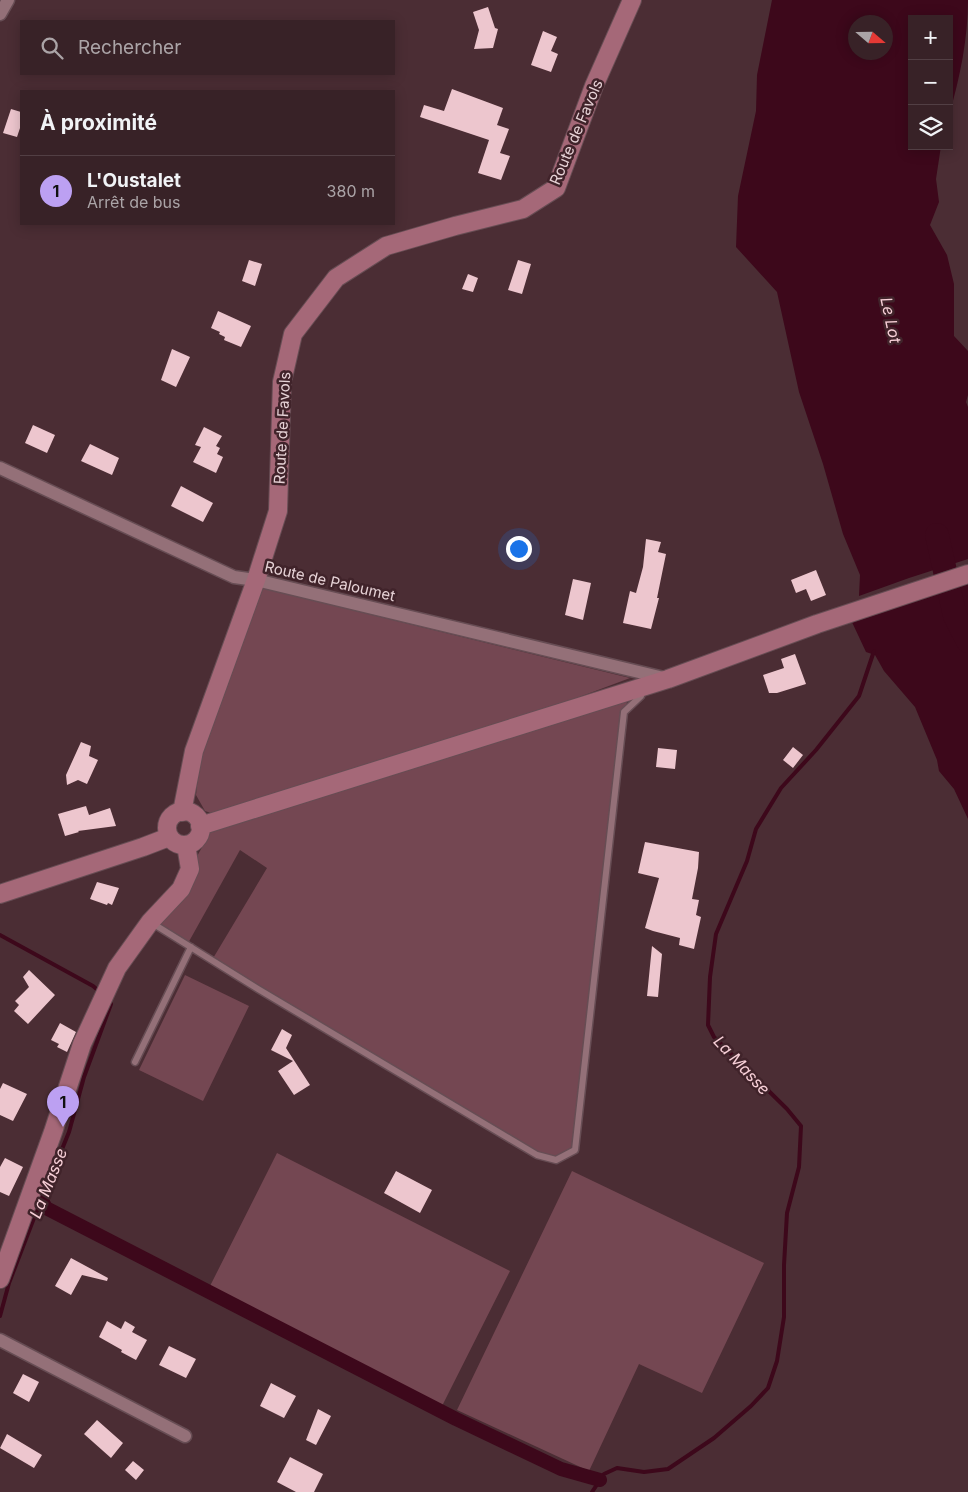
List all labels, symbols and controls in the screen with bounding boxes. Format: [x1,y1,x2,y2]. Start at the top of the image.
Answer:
north arrow [848,15,893,60]
map controls [908,15,953,150]
button: + [908,15,953,60]
search box [20,20,395,75]
icon: search [38,34,66,62]
text: Rechercher [78,36,181,59]
button: − [908,60,953,105]
street label: Route de Favols [545,76,607,188]
button: layers [908,105,953,150]
text: À proximité [40,110,157,135]
text: L'Oustalet [87,169,181,192]
text: 1 [53,181,59,201]
text: 380 m [327,181,375,201]
text: Arrêt de bus [87,192,180,212]
water label: Le Lot [876,295,906,346]
street label: Route de Favols [270,371,294,485]
your location [506,536,532,562]
street label: Route de Paloumet [263,557,397,605]
water label: La Masse [710,1031,774,1099]
pin: 1 [47,1086,79,1127]
water label: La Masse [25,1145,71,1221]

